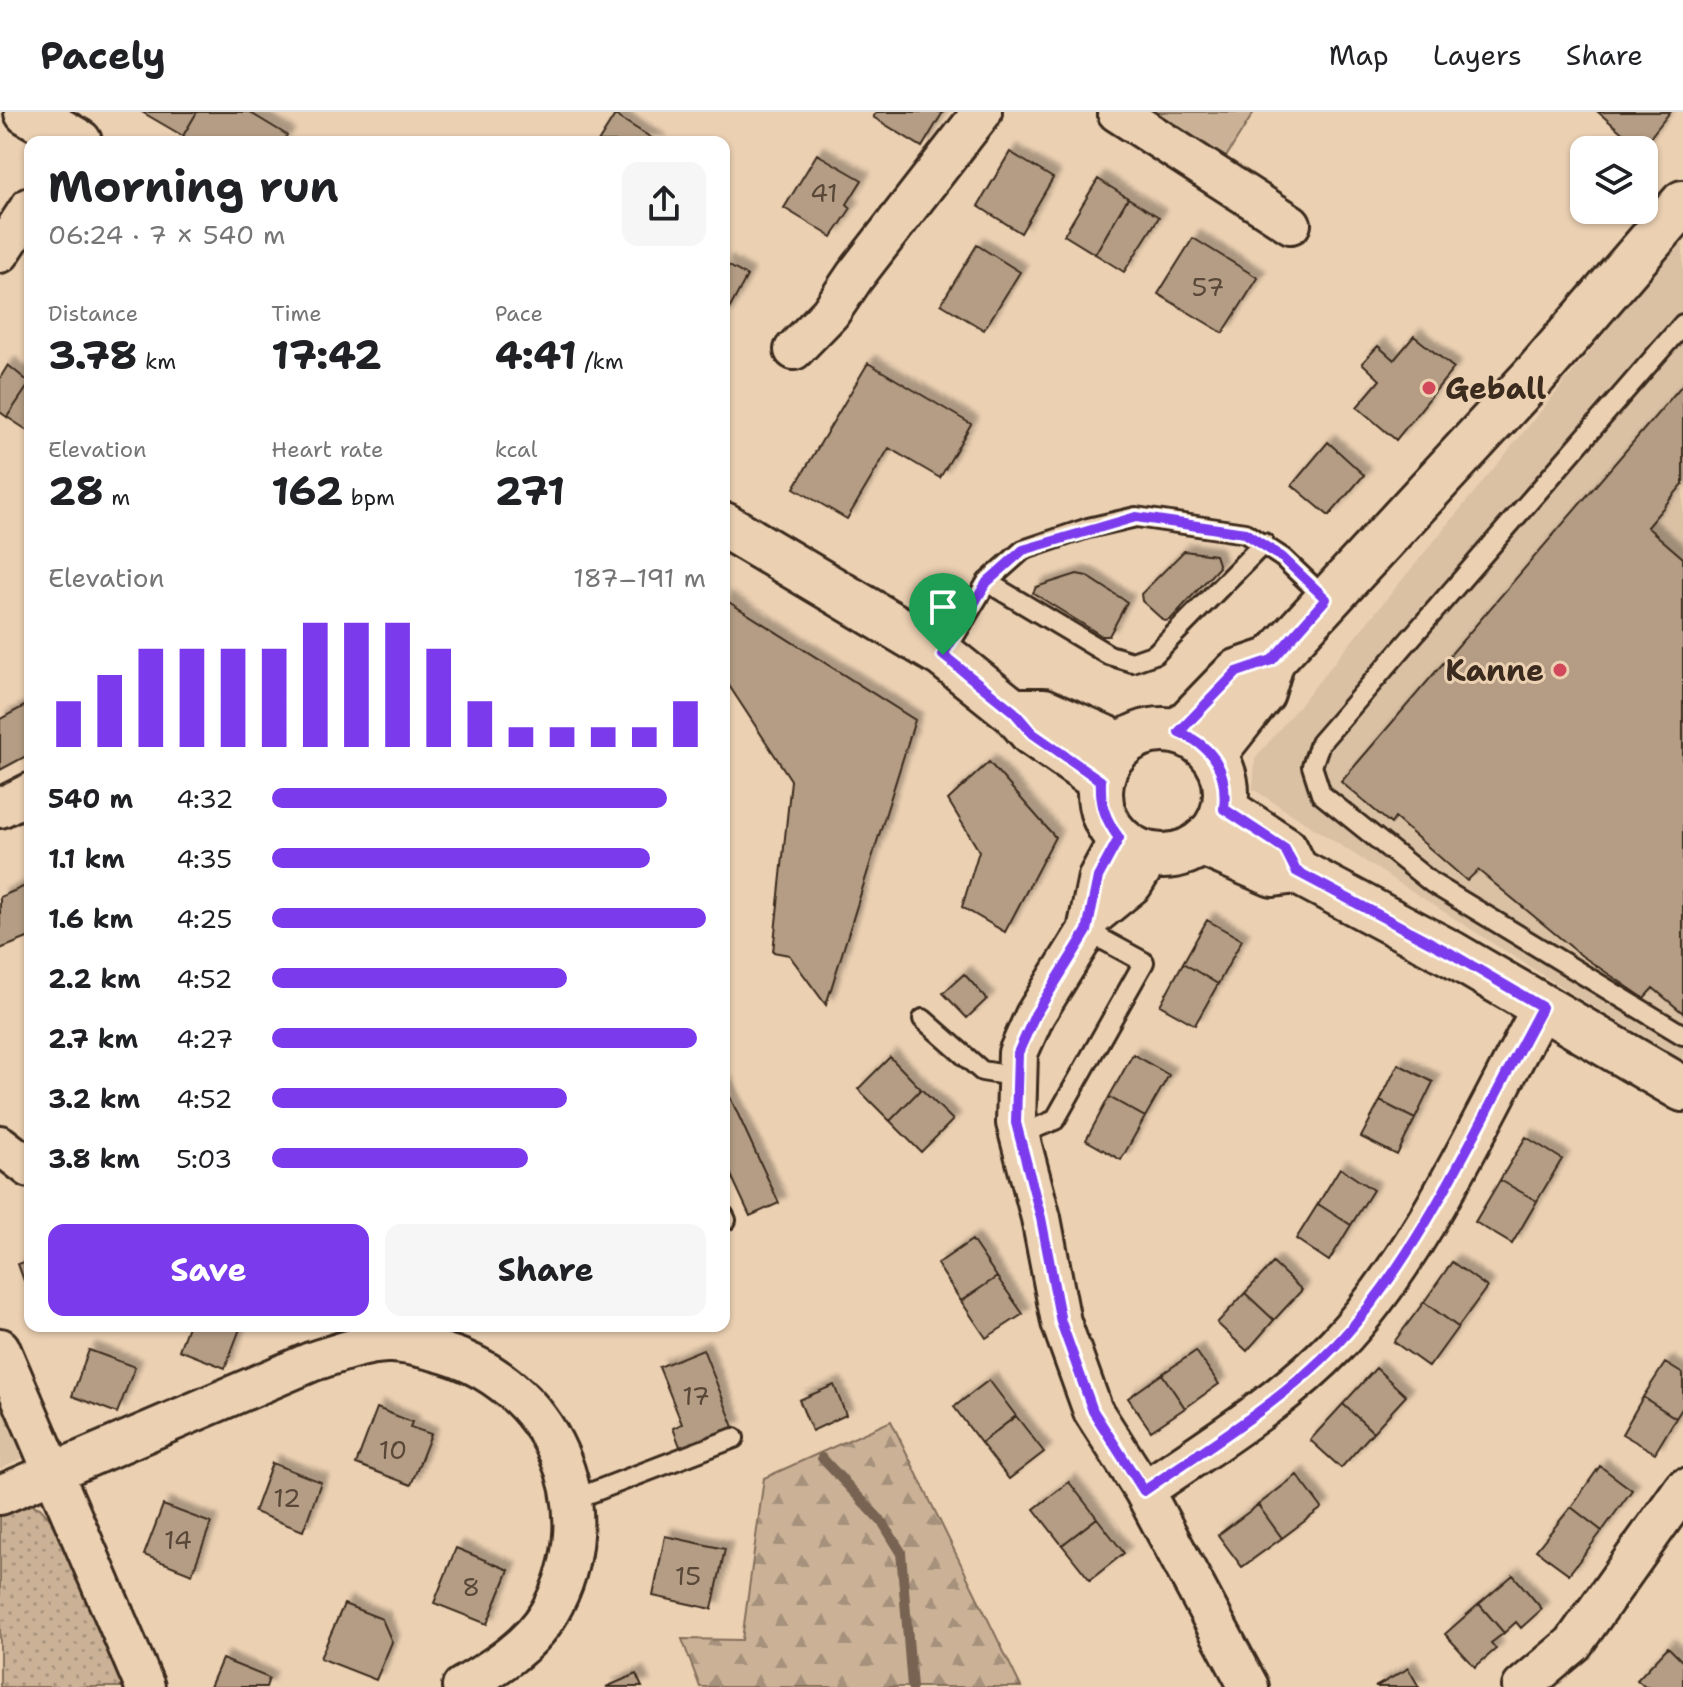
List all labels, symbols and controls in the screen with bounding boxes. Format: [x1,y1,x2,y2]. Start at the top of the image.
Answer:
text: Pacely [40,30,166,81]
text: Map [1329,36,1389,74]
text: Layers [1433,36,1522,74]
text: Share [1566,36,1643,74]
map controls [1570,136,1658,224]
button: layers [1570,136,1658,224]
text: Morning run [48,157,339,216]
button: share [622,162,706,246]
house number: 41 [810,175,838,210]
text: 06:24 · 7 × 540 m [48,217,285,252]
house number: 57 [1192,269,1224,304]
text: Distance [48,299,138,328]
text: Time [271,299,322,328]
text: Pace [495,299,543,328]
text: 3.78 [48,328,138,382]
text: 17:42 [271,328,382,382]
text: 4:41 [495,328,577,382]
text: km [138,347,176,376]
text: /km [577,347,624,376]
place label: Geball [1445,368,1546,409]
marker: Geball [1420,379,1438,397]
text: Elevation [48,435,146,464]
text: Heart rate [271,435,383,464]
text: kcal [495,435,537,464]
text: 28 [48,464,104,518]
text: 162 [271,464,343,518]
text: 271 [495,464,565,518]
text: m [104,483,130,512]
text: bpm [343,483,395,512]
text: Elevation [48,560,164,595]
text: 187–191 m [573,560,706,595]
pin [909,573,977,655]
icon: arrive [921,585,965,629]
place label: Kanne [1445,650,1544,691]
marker: Kanne [1551,661,1569,679]
text: 540 m [48,781,133,816]
text: 4:32 [176,781,234,816]
text: 1.1 km [48,841,125,876]
text: 4:35 [176,841,232,876]
text: 1.6 km [48,901,133,936]
text: 4:25 [176,901,233,936]
text: 2.2 km [48,961,141,996]
text: 4:52 [176,961,232,996]
text: 2.7 km [48,1021,138,1056]
text: 4:27 [176,1021,234,1056]
text: 3.2 km [48,1081,140,1116]
text: 4:52 [176,1081,232,1116]
text: 3.8 km [48,1141,140,1176]
text: 5:03 [176,1141,232,1176]
button: Save [48,1224,369,1316]
button: Share [385,1224,706,1316]
house number: 17 [682,1378,710,1413]
house number: 10 [379,1432,407,1467]
house number: 12 [273,1480,301,1515]
house number: 14 [164,1522,192,1557]
house number: 15 [675,1558,701,1593]
house number: 8 [462,1569,480,1604]

